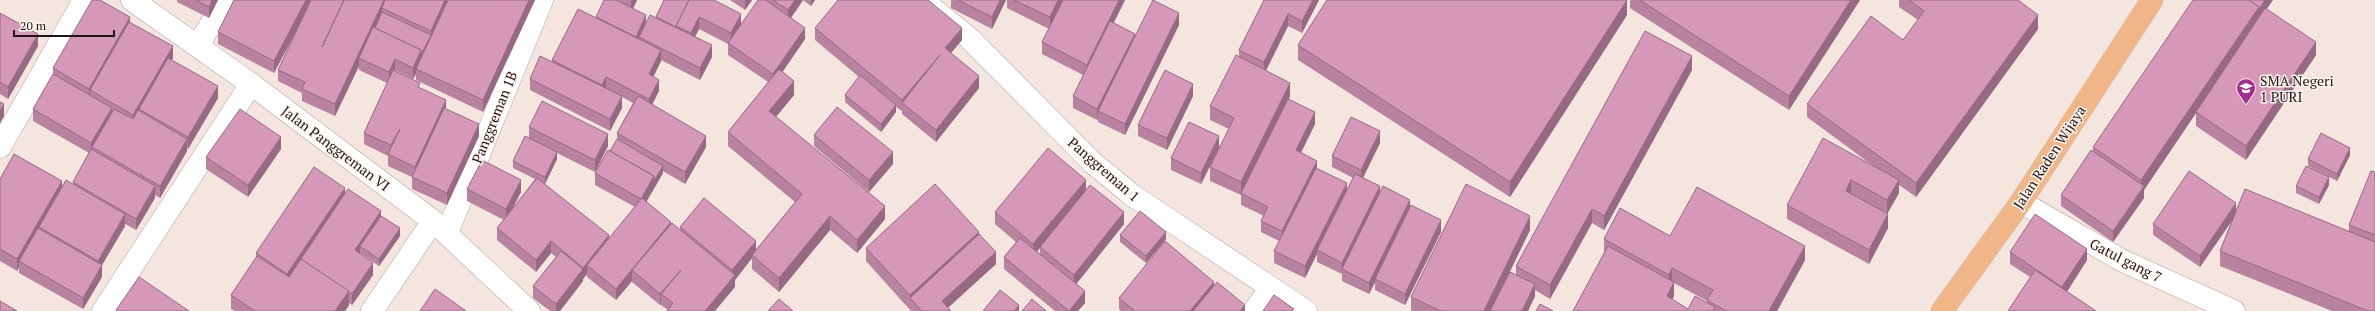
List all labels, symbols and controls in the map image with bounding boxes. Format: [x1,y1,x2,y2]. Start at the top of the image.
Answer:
scale bar [14,12,114,38]
text: 20 m [20,18,47,33]
street label: Panggreman 1B [467,68,521,166]
place label: SMA Negeri 1 PURI [2260,71,2334,106]
school or university icon: SMA Negeri 1 PURI [2235,77,2257,105]
street label: Jalan Panggreman VI [278,101,394,195]
street label: Jalan Raden Wijaya [2008,102,2090,212]
street label: Panggreman 1 [1064,133,1144,205]
street label: Gatul gang 7 [2087,234,2165,286]

